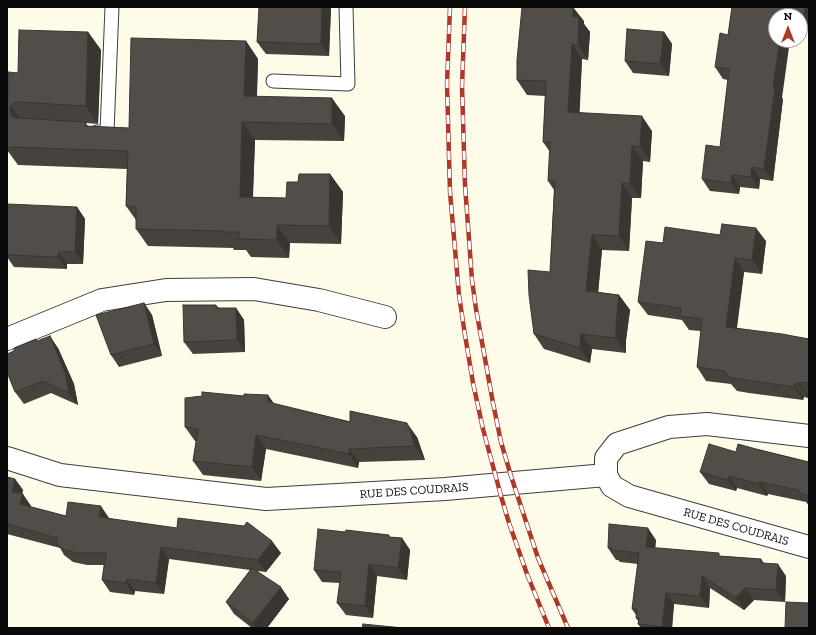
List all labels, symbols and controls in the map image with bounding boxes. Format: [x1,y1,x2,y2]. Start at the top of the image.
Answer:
north arrow [768,8,808,48]
text: N [784,10,792,23]
street label: RUE DES COUDRAIS [359,480,469,502]
street label: RUE DES COUDRAIS [682,505,790,549]

